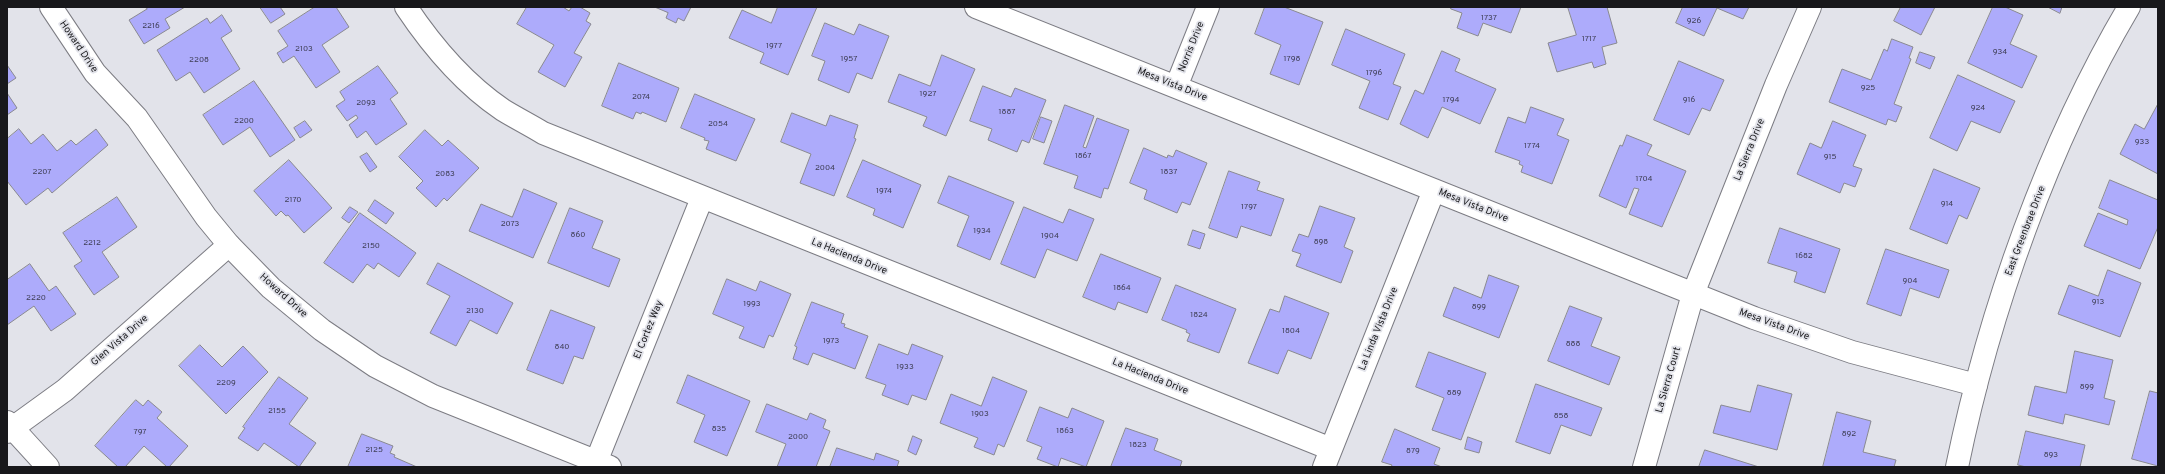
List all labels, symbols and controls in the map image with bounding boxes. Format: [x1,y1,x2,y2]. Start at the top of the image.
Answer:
house number: 1737 [1481,13,1497,23]
house number: 926 [1687,16,1701,26]
street label: Howard Drive [56,19,100,75]
street label: Norris Drive [1176,20,1208,74]
house number: 2216 [142,21,160,31]
house number: 1717 [1582,34,1596,44]
house number: 1977 [766,41,782,51]
house number: 2103 [295,44,313,54]
house number: 934 [1993,47,2007,57]
house number: 1957 [841,54,857,64]
house number: 1798 [1284,54,1300,64]
house number: 2208 [189,55,209,65]
street label: Mesa Vista Drive [1135,66,1209,104]
house number: 1796 [1366,68,1382,78]
house number: 925 [1861,83,1875,93]
house number: 1927 [920,89,936,99]
house number: 2074 [632,92,650,102]
house number: 1794 [1443,95,1459,105]
house number: 916 [1683,95,1695,105]
house number: 2093 [356,98,376,108]
house number: 924 [1971,103,1985,113]
house number: 1887 [999,107,1015,117]
house number: 2200 [234,116,254,126]
street label: La Sierra Drive [1732,117,1768,183]
house number: 2054 [708,119,728,129]
house number: 933 [2135,137,2149,147]
house number: 1774 [1524,141,1540,151]
house number: 1867 [1075,151,1091,161]
house number: 915 [1824,152,1836,162]
house number: 2004 [815,163,835,173]
house number: 2207 [33,167,51,177]
house number: 1837 [1161,167,1177,177]
house number: 2083 [435,169,455,179]
house number: 1704 [1636,174,1652,184]
street label: East Greenbrae Drive [2003,184,2049,278]
house number: 1974 [876,186,892,196]
street label: Mesa Vista Drive [1436,187,1510,225]
house number: 2170 [285,195,301,205]
house number: 914 [1941,199,1953,209]
house number: 1797 [1241,202,1257,212]
house number: 2073 [501,219,519,229]
house number: 1934 [973,226,991,236]
house number: 860 [571,230,585,240]
house number: 1904 [1041,231,1059,241]
street label: La Hacienda Drive [809,236,889,278]
house number: 898 [1314,237,1328,247]
house number: 2212 [83,238,101,248]
house number: 2150 [362,241,380,251]
house number: 1682 [1795,251,1813,261]
street label: Howard Drive [257,271,309,321]
house number: 904 [1903,276,1917,286]
house number: 1864 [1113,283,1131,293]
street label: La Linda Vista Drive [1357,286,1401,372]
house number: 2220 [26,293,46,303]
house number: 913 [2092,297,2104,307]
street label: El Cortez Way [632,299,666,361]
house number: 1993 [743,299,761,309]
house number: 899 [1472,302,1486,312]
house number: 2130 [466,306,484,316]
street label: Mesa Vista Drive [1737,307,1811,343]
house number: 1824 [1190,310,1208,320]
street label: Glen Vista Drive [89,313,151,369]
house number: 1804 [1282,326,1300,336]
house number: 1973 [823,336,839,346]
house number: 888 [1566,339,1580,349]
house number: 840 [555,342,569,352]
street label: La Sierra Court [1654,346,1684,414]
street label: La Hacienda Drive [1110,356,1190,398]
house number: 1933 [896,362,914,372]
house number: 2209 [216,378,236,388]
house number: 899 [2080,382,2094,392]
house number: 889 [1447,388,1461,398]
house number: 2155 [268,406,286,416]
house number: 1903 [971,409,989,419]
house number: 858 [1554,411,1568,421]
house number: 835 [712,424,726,434]
house number: 1863 [1056,426,1074,436]
house number: 797 [134,427,146,437]
house number: 892 [1842,429,1856,439]
house number: 2000 [788,432,808,442]
house number: 1823 [1129,440,1147,450]
house number: 2125 [365,445,383,455]
house number: 879 [1406,446,1420,456]
house number: 893 [2044,450,2058,460]

